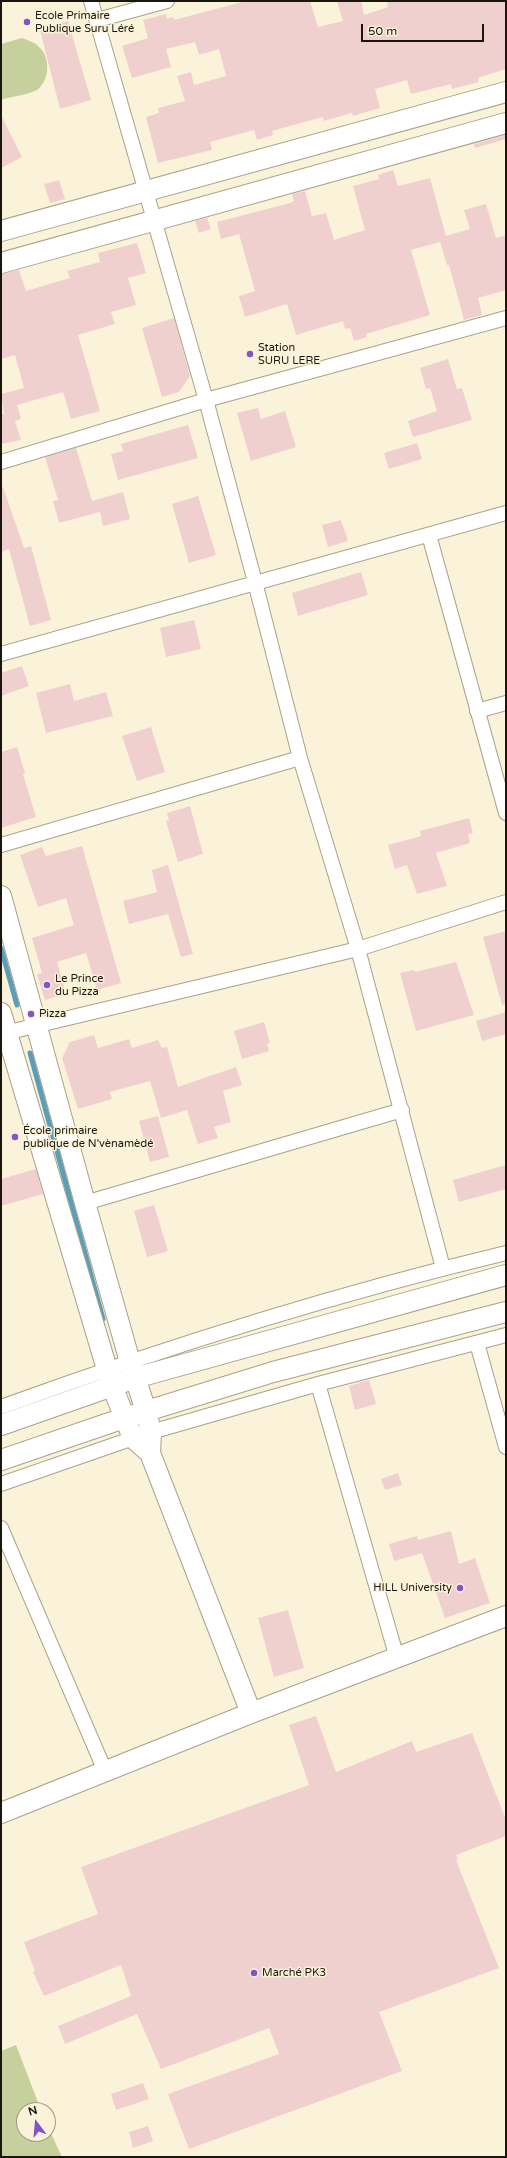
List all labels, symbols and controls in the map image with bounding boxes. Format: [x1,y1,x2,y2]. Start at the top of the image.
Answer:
place label: Ecole Primaire Publique Suru Léré [35,9,134,35]
scale bar [363,16,486,42]
marker: Ecole Primaire Publique Suru Léré [22,17,32,27]
text: 50 m [368,24,397,38]
place label: Station SURU LERE [258,341,320,367]
marker: Station SURU LERE [245,349,255,359]
place label: Le Prince du Pizza [55,972,103,998]
marker: Le Prince du Pizza [42,980,52,990]
place label: Pizza [39,1007,66,1021]
marker: Pizza [26,1009,36,1019]
place label: École primaire publique de N'vènamèdé [23,1124,153,1150]
marker: École primaire publique de N'vènamèdé [10,1132,20,1142]
place label: HILL University [373,1581,452,1595]
marker: HILL University [455,1583,465,1593]
place label: Marché PK3 [262,1966,326,1980]
marker: Marché PK3 [249,1968,259,1978]
north arrow [16,2102,56,2142]
text: N [27,2103,39,2118]

